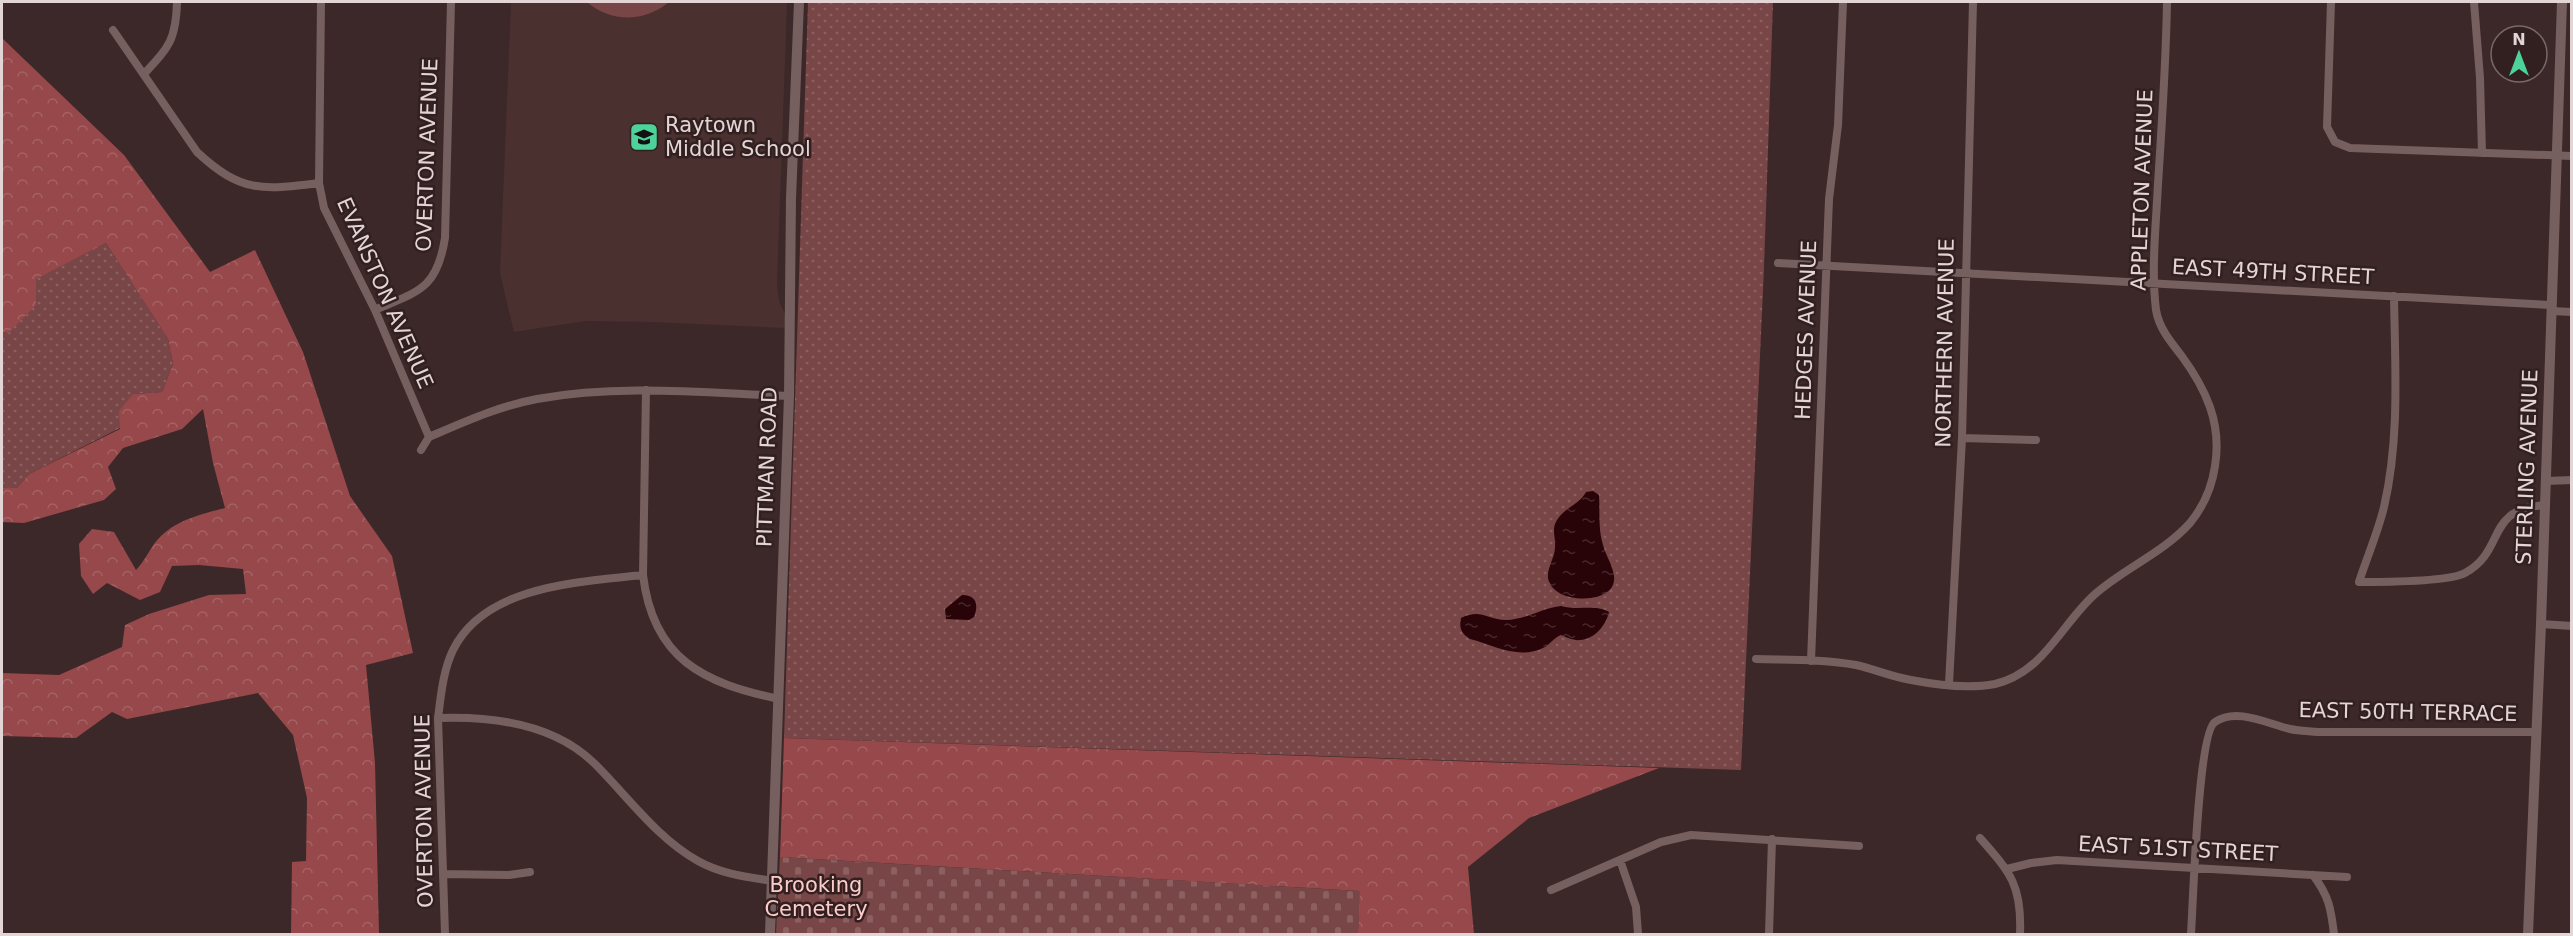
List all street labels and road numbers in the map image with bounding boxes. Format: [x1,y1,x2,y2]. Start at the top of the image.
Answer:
street label: OVERTON AVENUE [412,58,442,252]
street label: APPLETON AVENUE [2126,89,2158,291]
street label: EVANSTON AVENUE [332,194,438,392]
street label: NORTHERN AVENUE [1931,238,1959,448]
street label: HEDGES AVENUE [1791,240,1821,420]
street label: EAST 49TH STREET [2171,255,2375,289]
street label: STERLING AVENUE [2512,369,2542,565]
street label: PITTMAN ROAD [752,386,782,548]
street label: EAST 50TH TERRACE [2298,698,2518,726]
street label: OVERTON AVENUE [410,714,438,908]
street label: EAST 51ST STREET [2077,832,2279,866]

